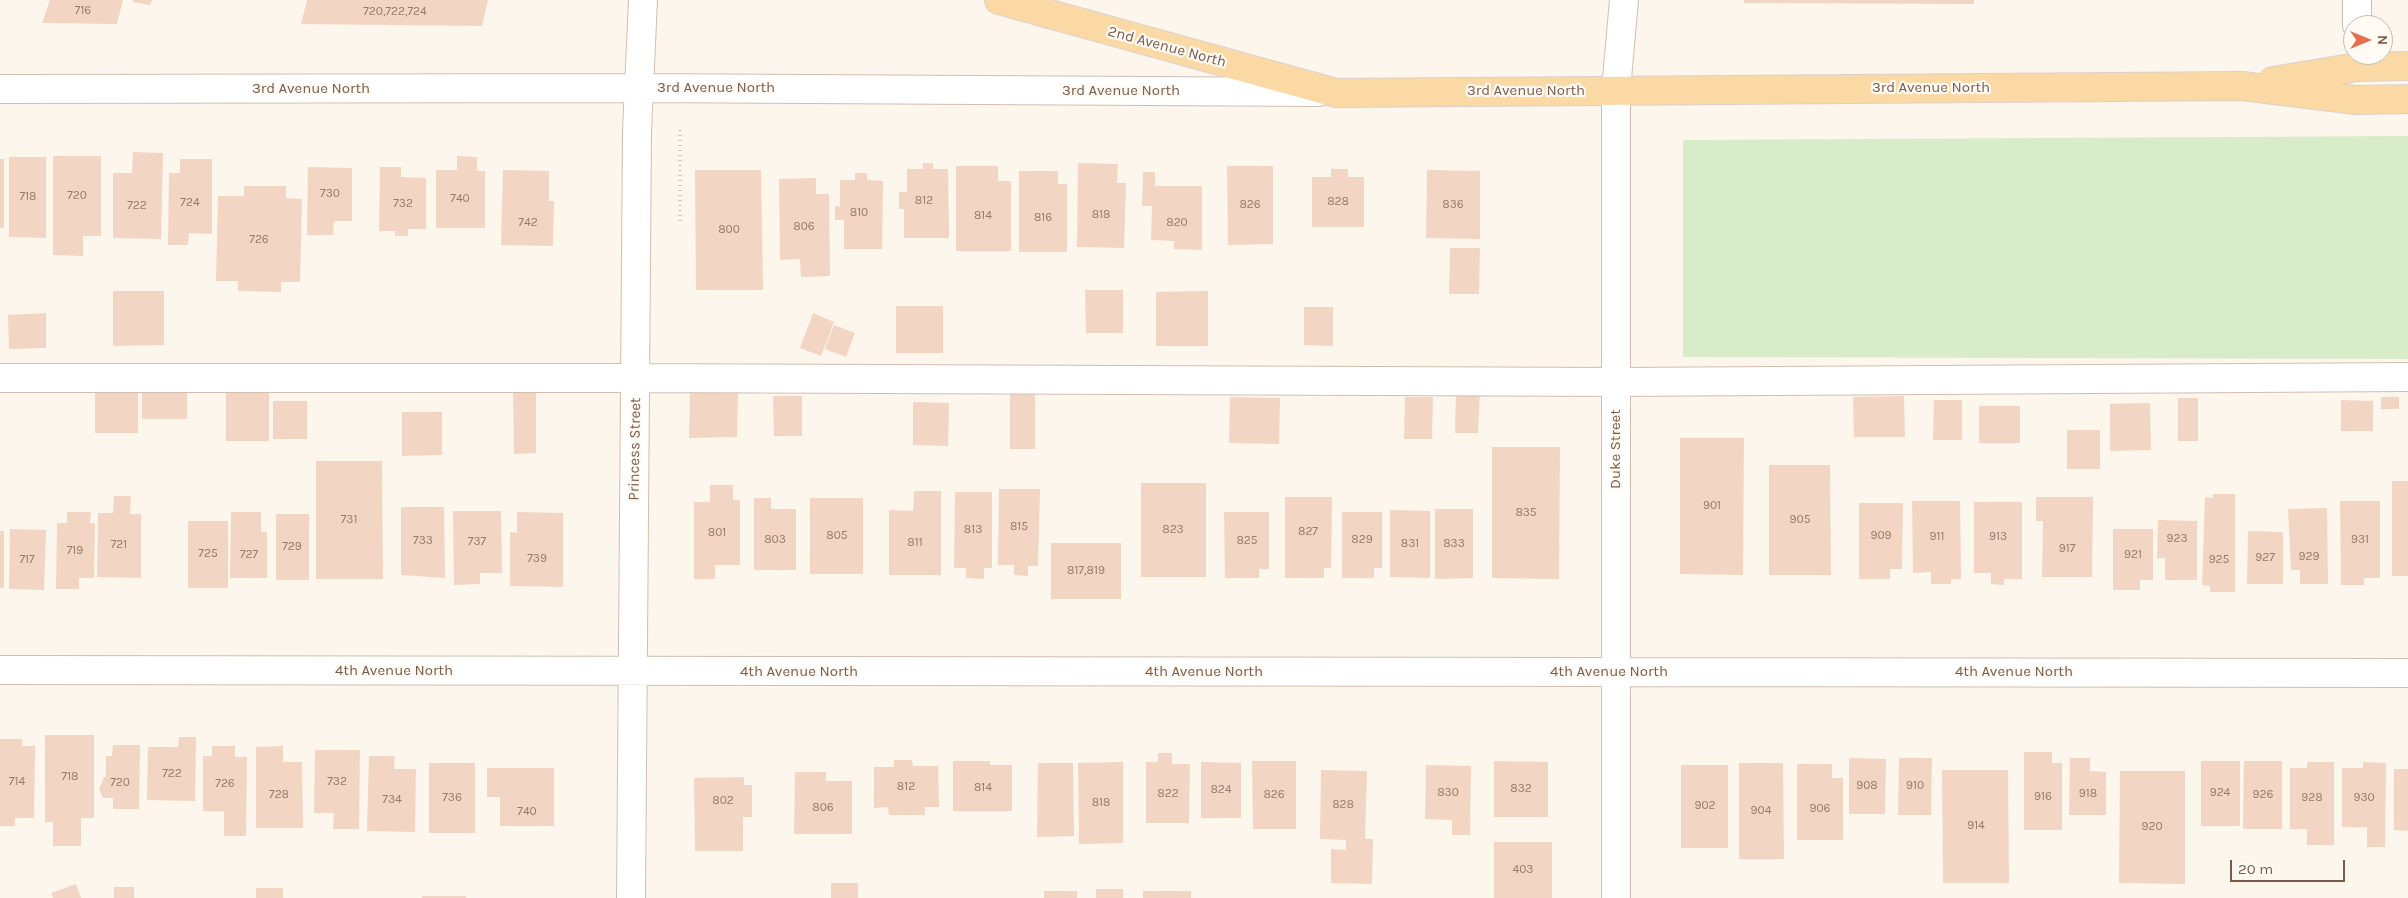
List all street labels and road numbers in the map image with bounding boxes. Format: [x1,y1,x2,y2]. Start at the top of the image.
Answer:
street label: 2nd Avenue North [1106,23,1228,71]
street label: 3rd Avenue North [657,79,775,97]
street label: 3rd Avenue North [1872,79,1990,97]
street label: 3rd Avenue North [252,80,370,98]
street label: 3rd Avenue North [1062,82,1180,100]
street label: 3rd Avenue North [1467,82,1585,100]
street label: Princess Street [625,397,645,501]
street label: Duke Street [1607,409,1625,489]
street label: 4th Avenue North [335,662,453,680]
street label: 4th Avenue North [740,663,858,681]
street label: 4th Avenue North [1145,663,1263,681]
street label: 4th Avenue North [1550,663,1668,681]
street label: 4th Avenue North [1955,663,2073,681]

